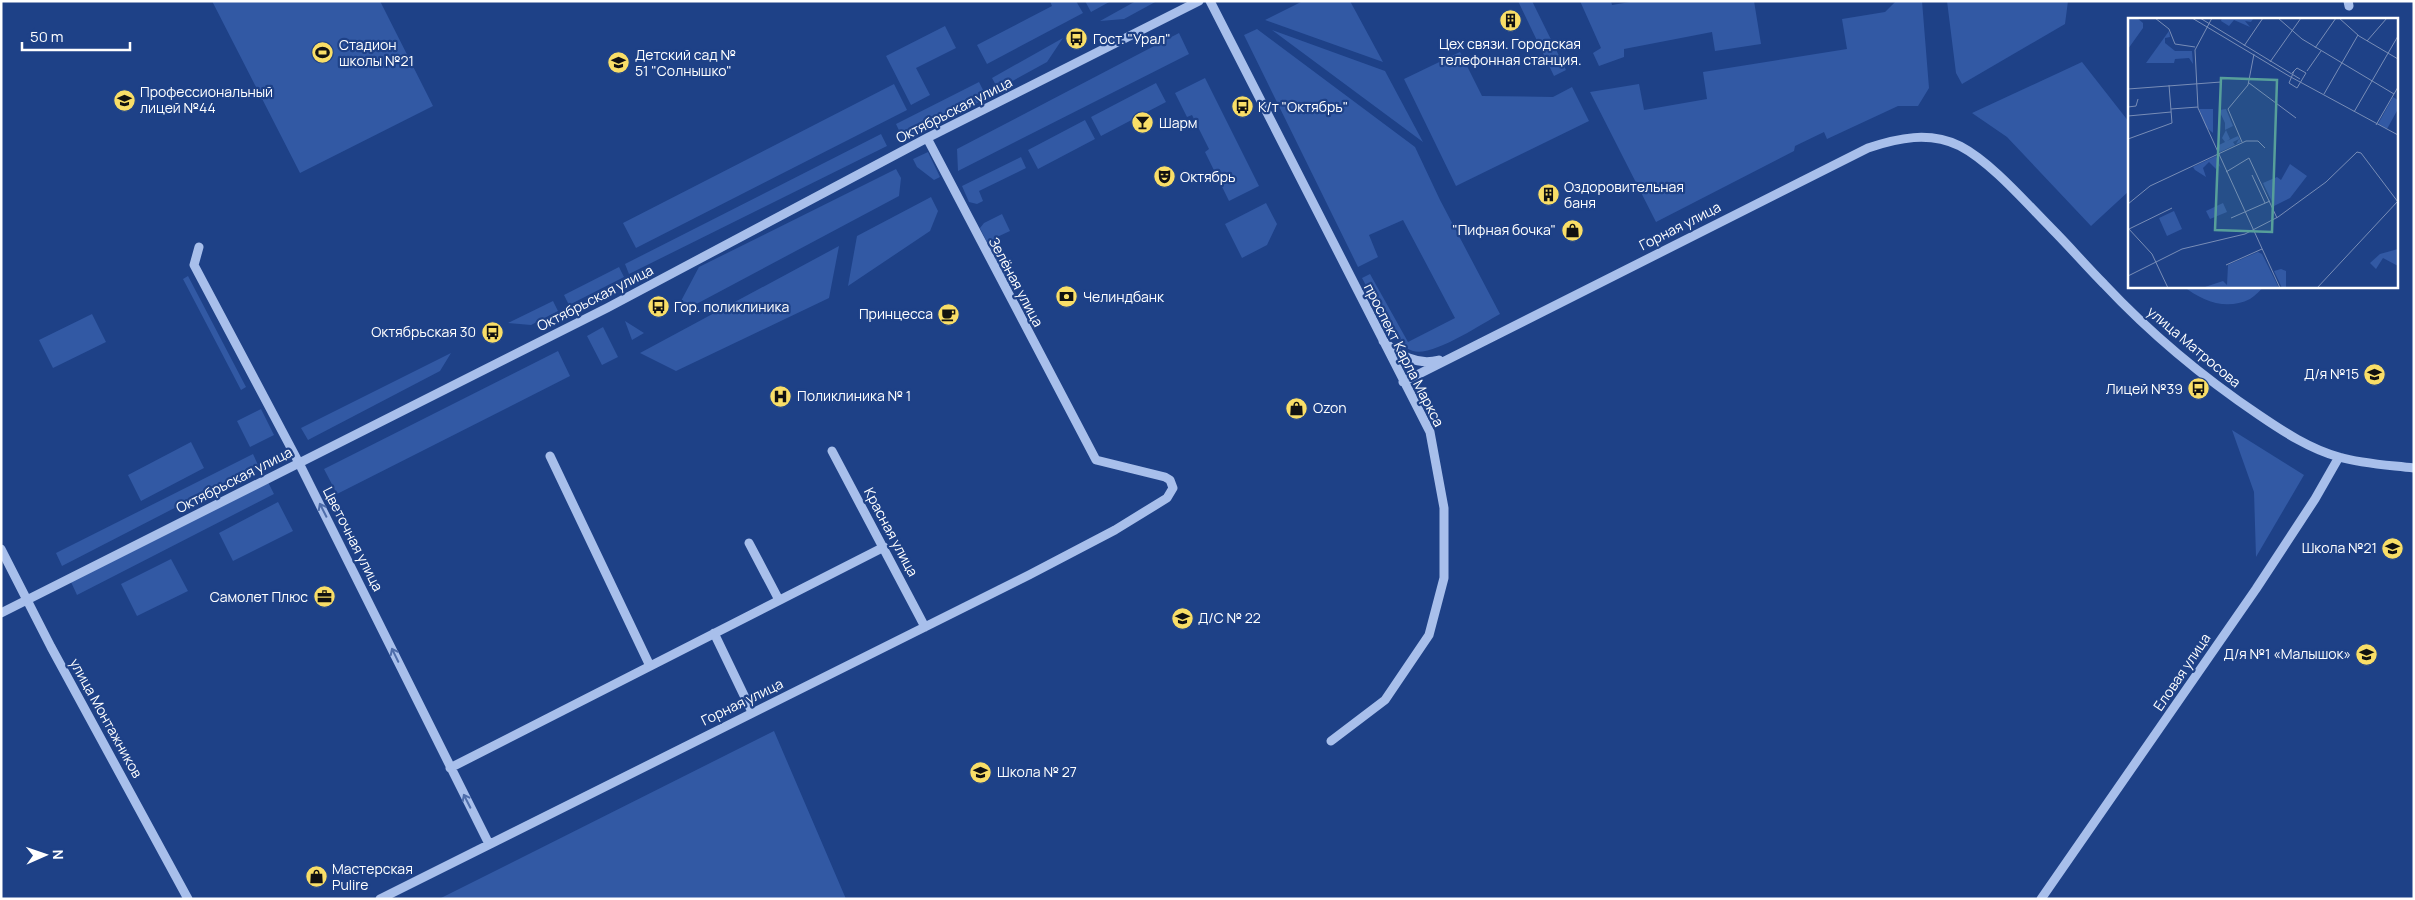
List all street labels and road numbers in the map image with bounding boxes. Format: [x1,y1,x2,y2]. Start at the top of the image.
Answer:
street label: Октябрьская улица [892,72,1015,147]
street label: Горная улица [1636,197,1724,254]
street label: Зелёная улица [985,234,1048,330]
street label: Октябрьская улица [533,260,656,335]
street label: проспект Карла Маркса [1360,280,1449,430]
street label: улица Матросова [2144,302,2245,391]
street label: Октябрьская улица [172,442,295,517]
street label: Цветочная улица [319,483,388,594]
street label: Красная улица [860,484,923,580]
street label: Еловая улица [2149,629,2215,714]
street label: улица Монтажников [66,655,147,781]
street label: Горная улица [698,674,786,730]

